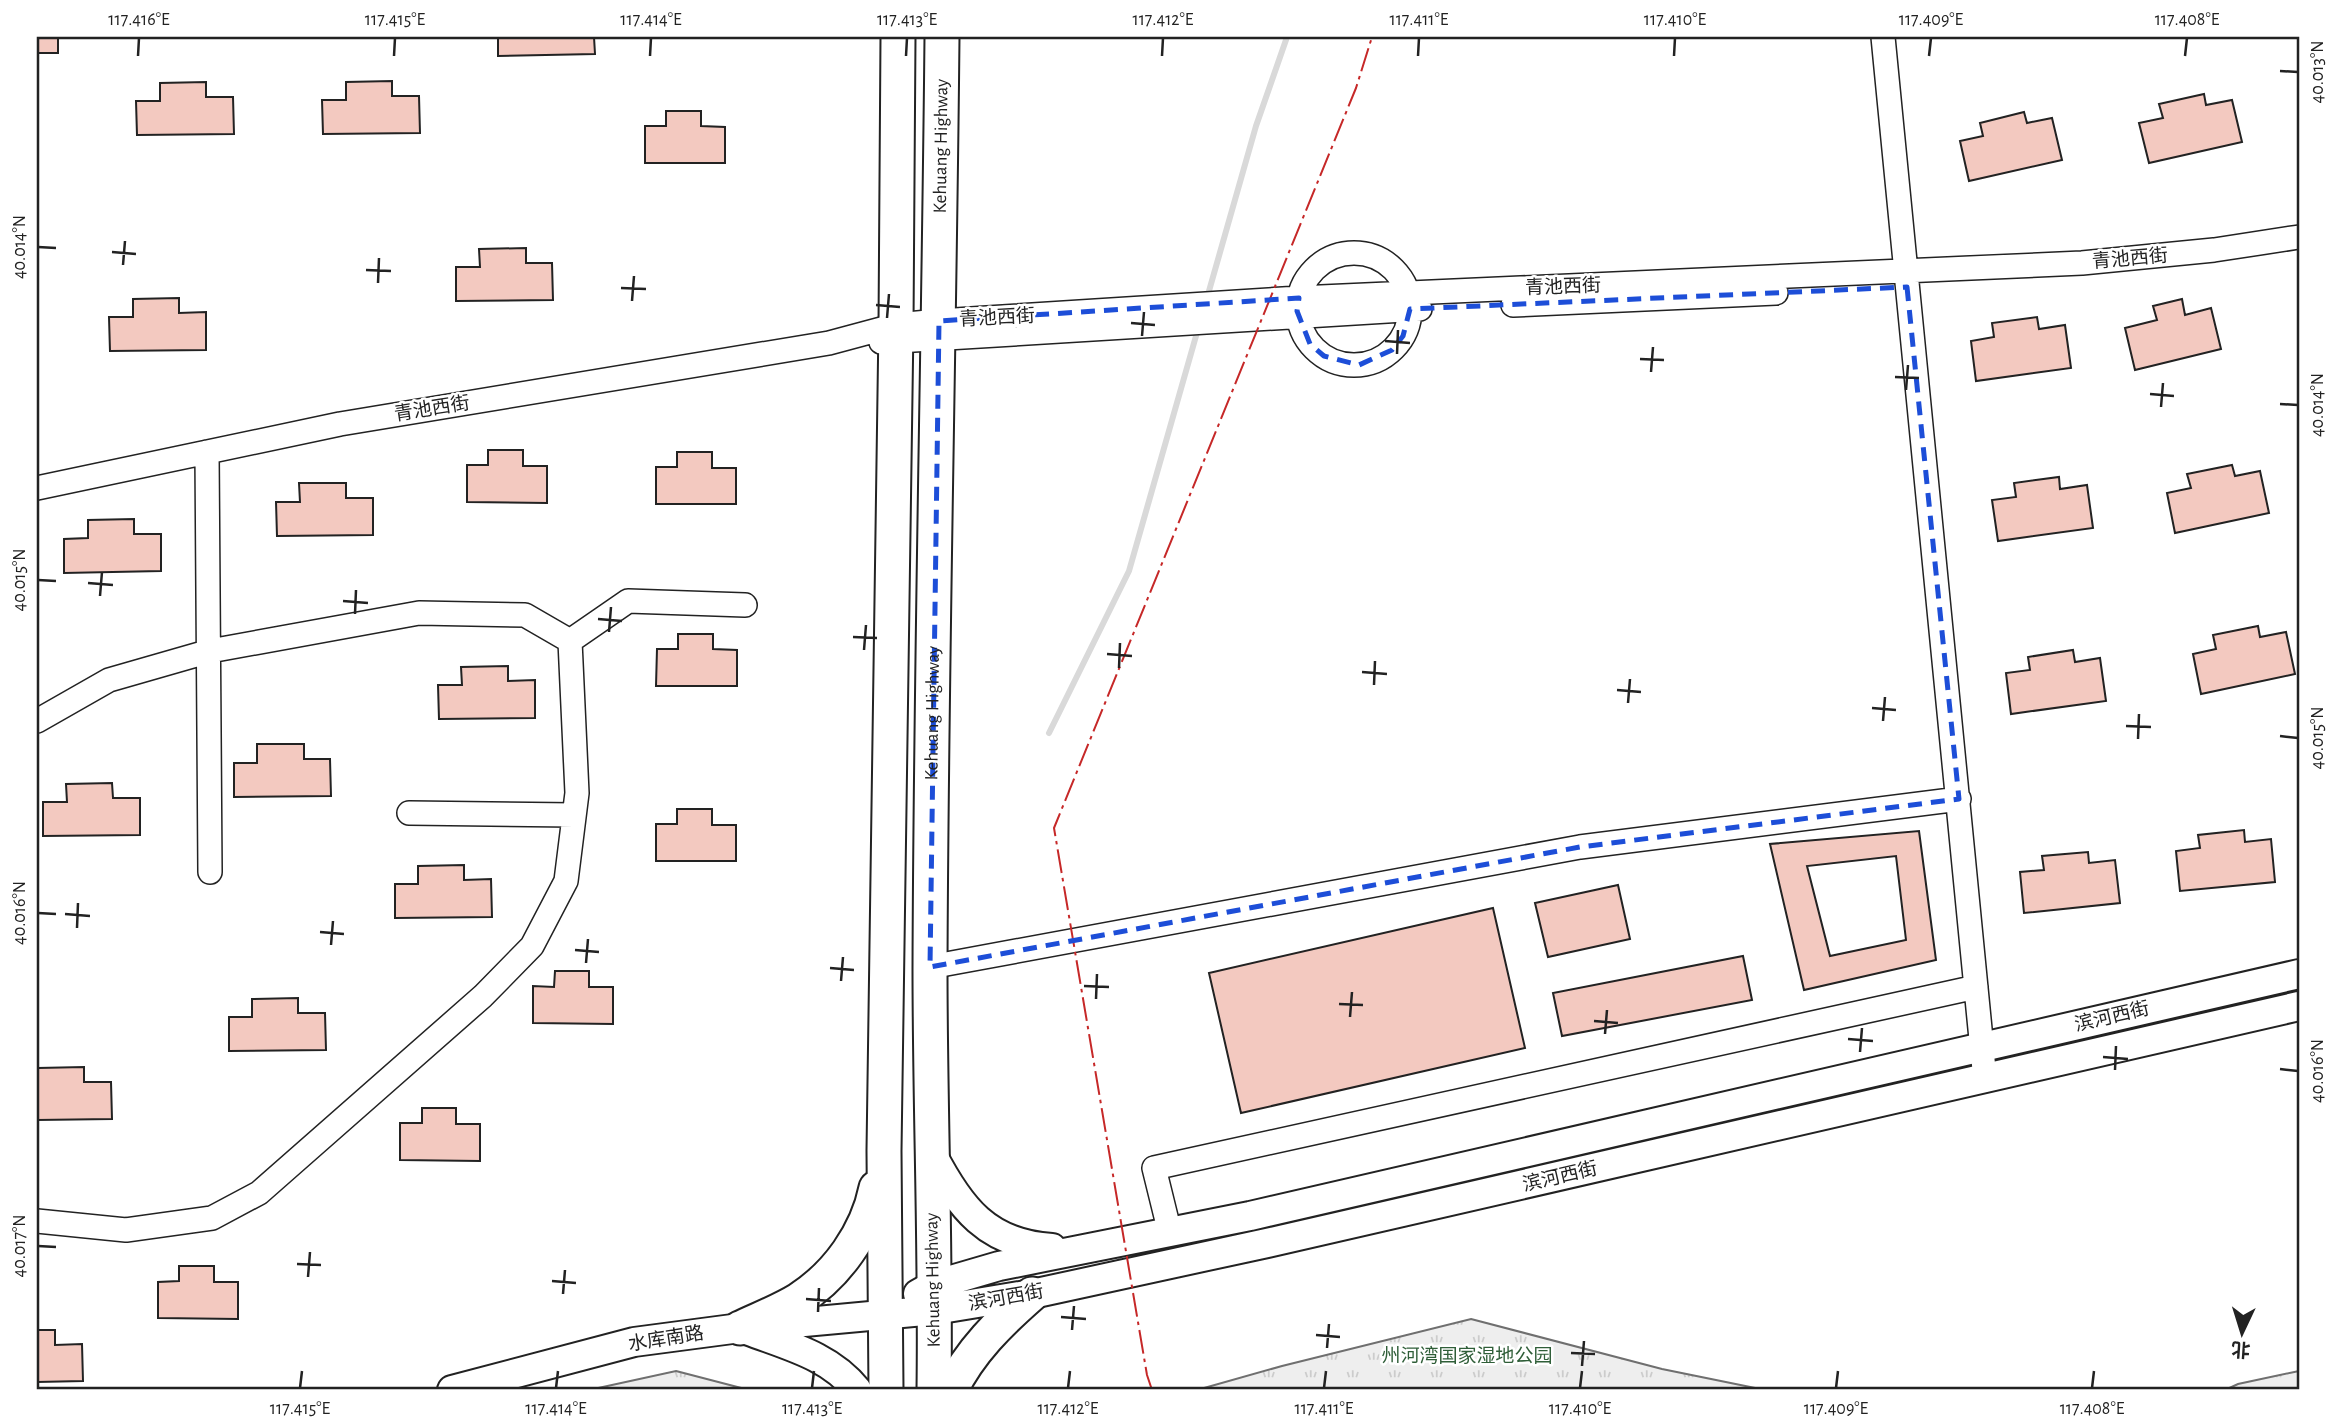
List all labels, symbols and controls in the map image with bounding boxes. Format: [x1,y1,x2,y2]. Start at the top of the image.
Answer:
text: 117.416°E [108,11,170,29]
text: 117.415°E [365,11,425,29]
text: 117.414°E [620,11,682,29]
text: 117.413°E [877,11,937,29]
text: 117.412°E [1132,11,1194,29]
text: 117.411°E [1389,11,1449,29]
text: 117.410°E [1644,11,1706,29]
text: 117.409°E [1899,11,1964,29]
text: 117.408°E [2155,11,2220,29]
text: 40.013°N [2309,41,2327,103]
street label: Kehuang Highway [930,79,951,214]
text: 40.014°N [11,215,29,279]
street label: 青池西街 [2091,244,2169,272]
street label: 青池西街 [1525,274,1601,298]
street label: 青池西街 [958,305,1035,329]
text: 40.014°N [2309,373,2327,437]
street label: 青池西街 [393,392,471,424]
text: 40.015°N [11,548,29,612]
street label: Kehuang Highway [922,646,943,780]
text: 40.015°N [2309,706,2327,770]
text: 40.016°N [11,881,29,945]
street label: 滨河西街 [2072,997,2151,1035]
text: 40.016°N [2309,1039,2327,1103]
street label: 滨河西街 [1520,1157,1599,1195]
street label: Kehuang Highway [922,1213,944,1347]
text: 40.017°N [11,1214,29,1278]
street label: 滨河西街 [967,1280,1045,1314]
north arrow [2206,1298,2276,1368]
street label: 水库南路 [627,1323,705,1354]
text: 北 [2231,1338,2251,1360]
park label: 州河湾国家湿地公园 [1381,1345,1553,1366]
text: 117.415°E [270,1400,330,1418]
text: 117.414°E [525,1400,587,1418]
text: 117.413°E [782,1400,842,1418]
text: 117.412°E [1037,1400,1099,1418]
text: 117.411°E [1294,1400,1354,1418]
text: 117.410°E [1549,1400,1611,1418]
text: 117.409°E [1804,1400,1869,1418]
text: 117.408°E [2060,1400,2125,1418]

